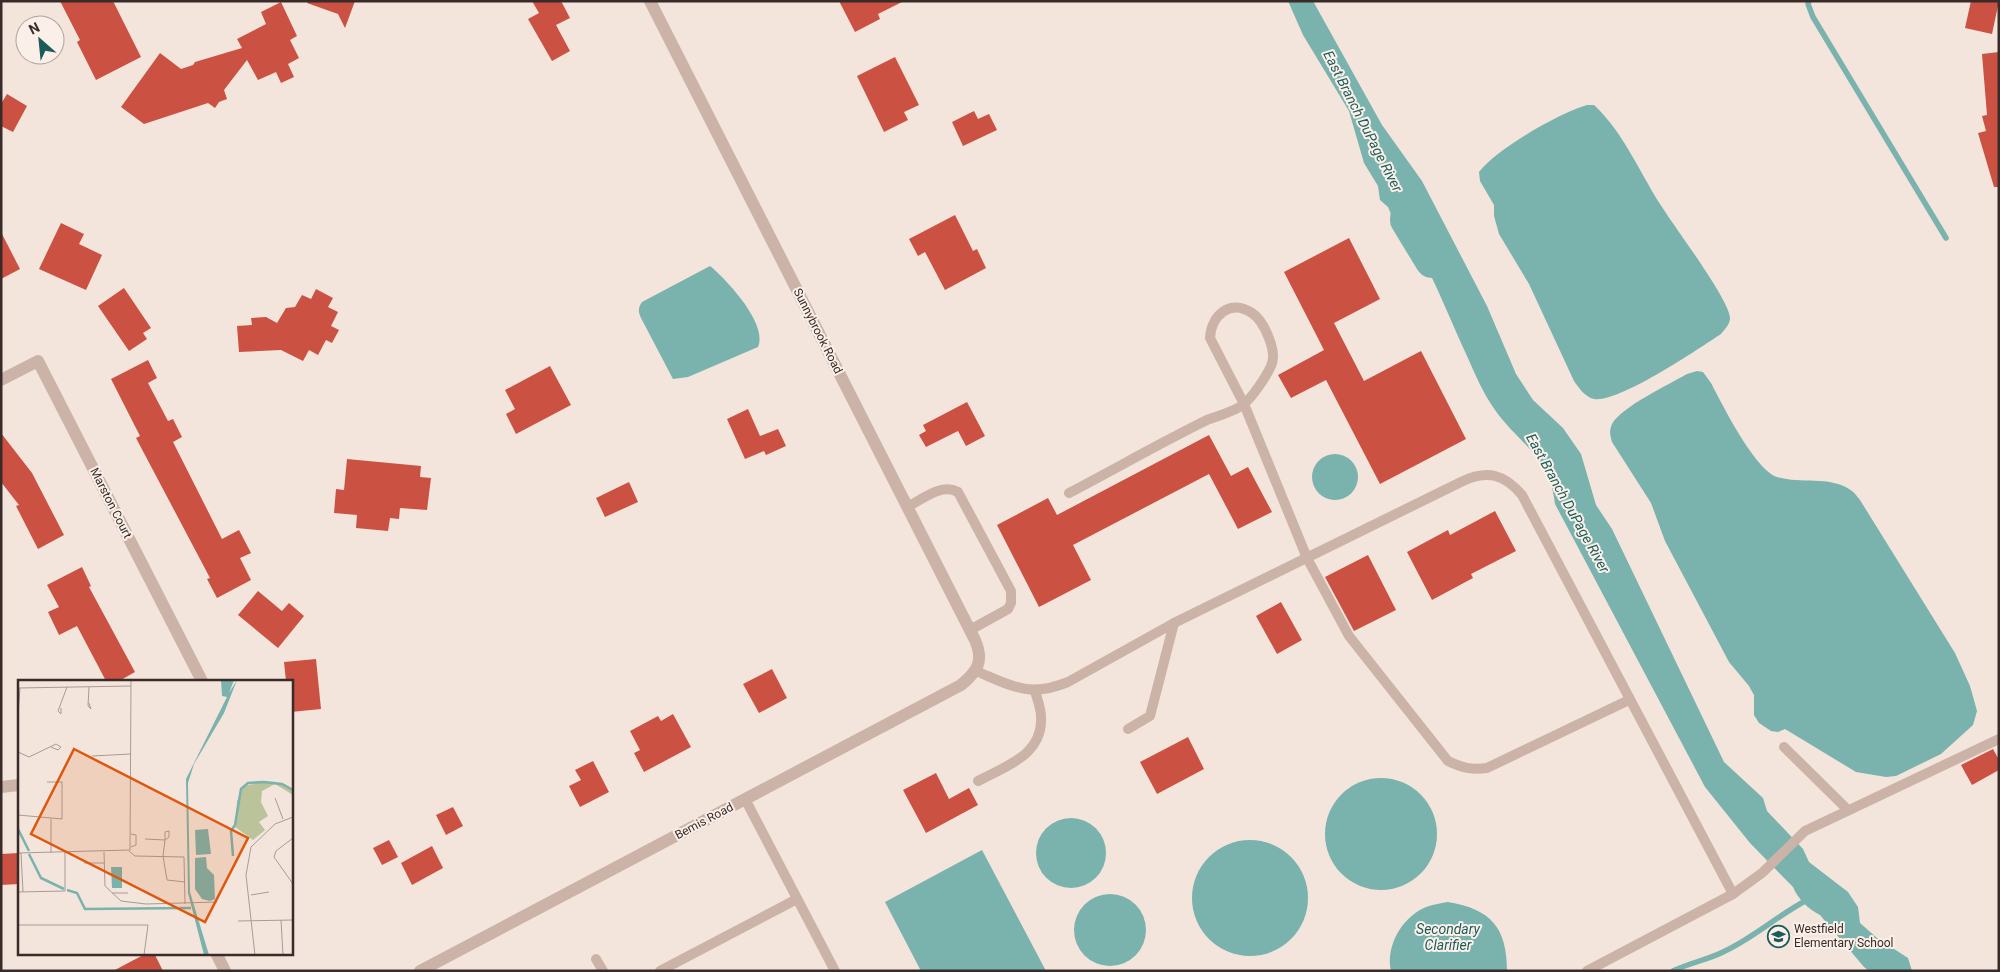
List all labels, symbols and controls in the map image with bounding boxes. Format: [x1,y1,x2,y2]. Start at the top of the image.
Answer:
north arrow [15,15,65,65]
text: N [26,19,42,38]
water label: East Branch DuPage River [1320,48,1406,195]
street label: Sunnybrook Road [791,286,845,376]
water label: East Branch DuPage River [1523,431,1613,576]
street label: Marston Court [87,465,135,541]
inset map [18,680,292,954]
street label: Bemis Road [672,800,736,842]
water label: Secondary Clarifier [1416,921,1480,953]
place label: Westfield Elementary School [1794,922,1894,950]
school or university icon: Westfield Elementary School [1766,924,1790,948]

